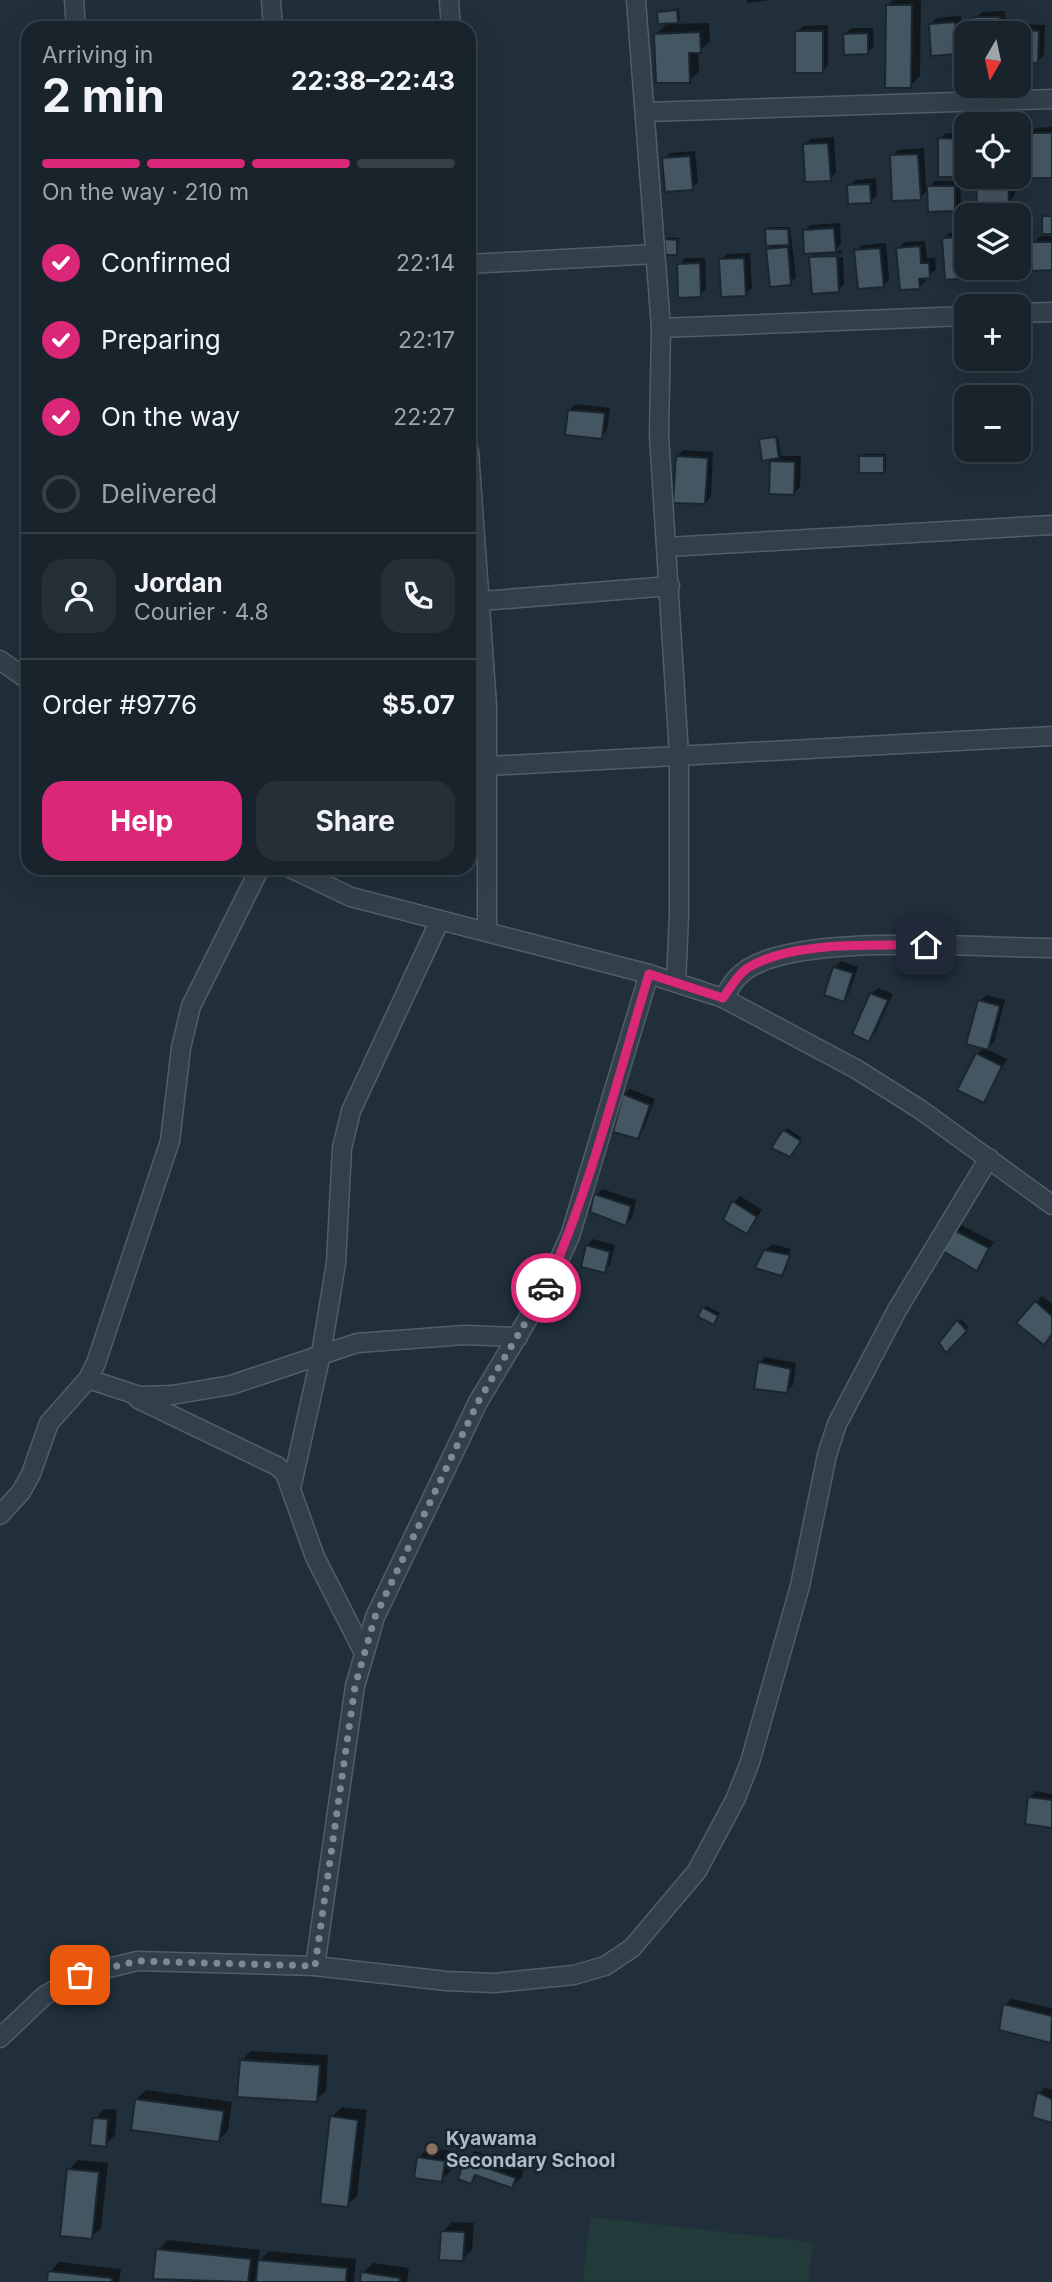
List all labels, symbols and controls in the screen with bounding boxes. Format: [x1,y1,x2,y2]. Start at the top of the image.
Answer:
north arrow [954,21,1031,98]
map controls [954,21,1031,462]
text: Arriving in [42,41,153,69]
text: 22:38–22:43 [291,65,455,96]
text: 2 min [42,67,165,123]
button: locate [954,112,1031,189]
text: On the way · 210 m [42,178,249,206]
button: layers [954,203,1031,280]
icon: check [42,244,80,282]
text: Confirmed [101,247,231,278]
text: 22:14 [396,249,455,277]
button: + [954,294,1031,371]
icon: check [42,321,80,359]
text: Preparing [101,324,221,355]
text: 22:17 [398,326,455,354]
button: − [954,385,1031,462]
icon: check [42,398,80,436]
text: On the way [101,401,240,432]
text: 22:27 [393,403,455,431]
text: Delivered [101,478,217,509]
button: person [42,559,116,633]
button: phone [381,559,455,633]
text: Jordan [134,567,223,598]
text: Courier · 4.8 [134,598,269,626]
text: Order #9776 [42,689,197,720]
text: $5.07 [382,689,455,720]
button: Help [42,781,242,861]
button: Share [256,781,455,861]
pin [896,915,956,975]
icon: home [907,926,945,964]
courier [511,1253,581,1323]
icon: car [527,1269,565,1307]
pin [50,1945,110,2005]
icon: bag [61,1956,99,1994]
place label: Kyawama Secondary School [446,2127,615,2172]
marker: Kyawama Secondary School [424,2141,440,2157]

